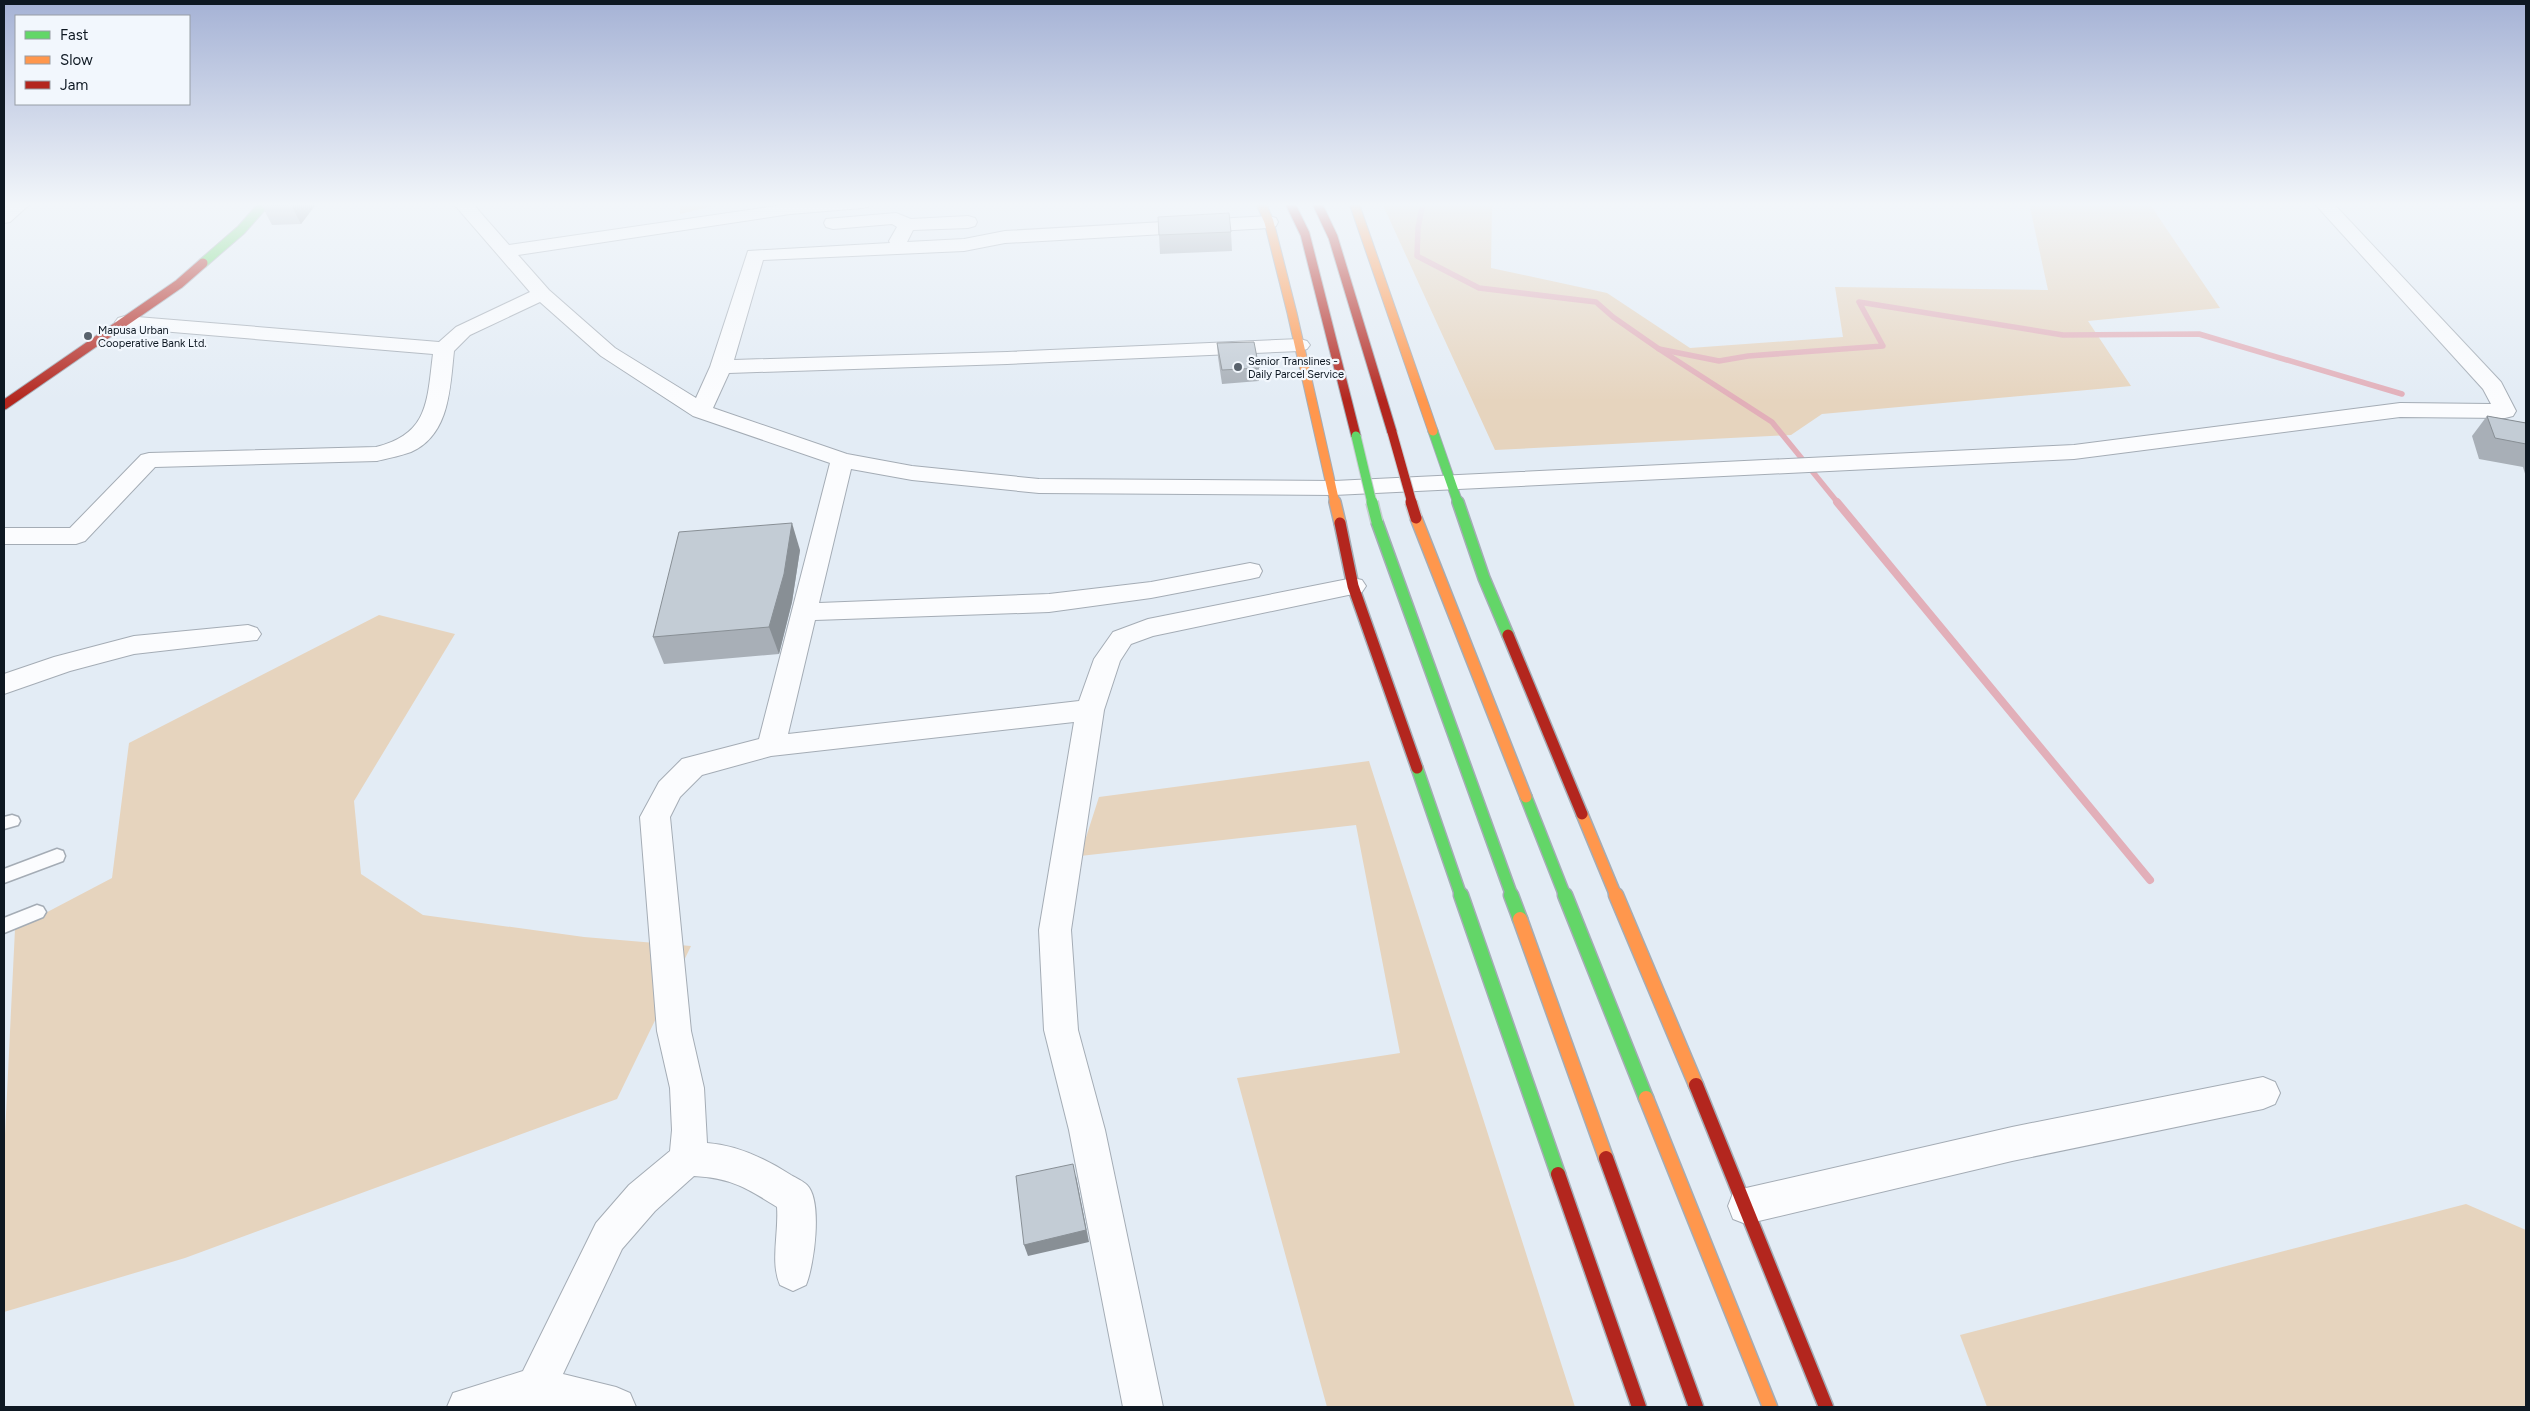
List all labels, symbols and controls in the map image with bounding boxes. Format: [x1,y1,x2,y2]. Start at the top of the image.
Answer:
legend [15,15,190,105]
text: Fast [60,26,89,44]
text: Slow [60,51,93,69]
text: Jam [60,76,88,94]
place label: Mapusa Urban Cooperative Bank Ltd. [98,324,207,350]
marker: Mapusa Urban Cooperative Bank Ltd. [82,330,94,342]
place label: Senior Translines - Daily Parcel Service [1248,355,1344,381]
marker: Senior Translines - Daily Parcel Service [1232,361,1244,373]

